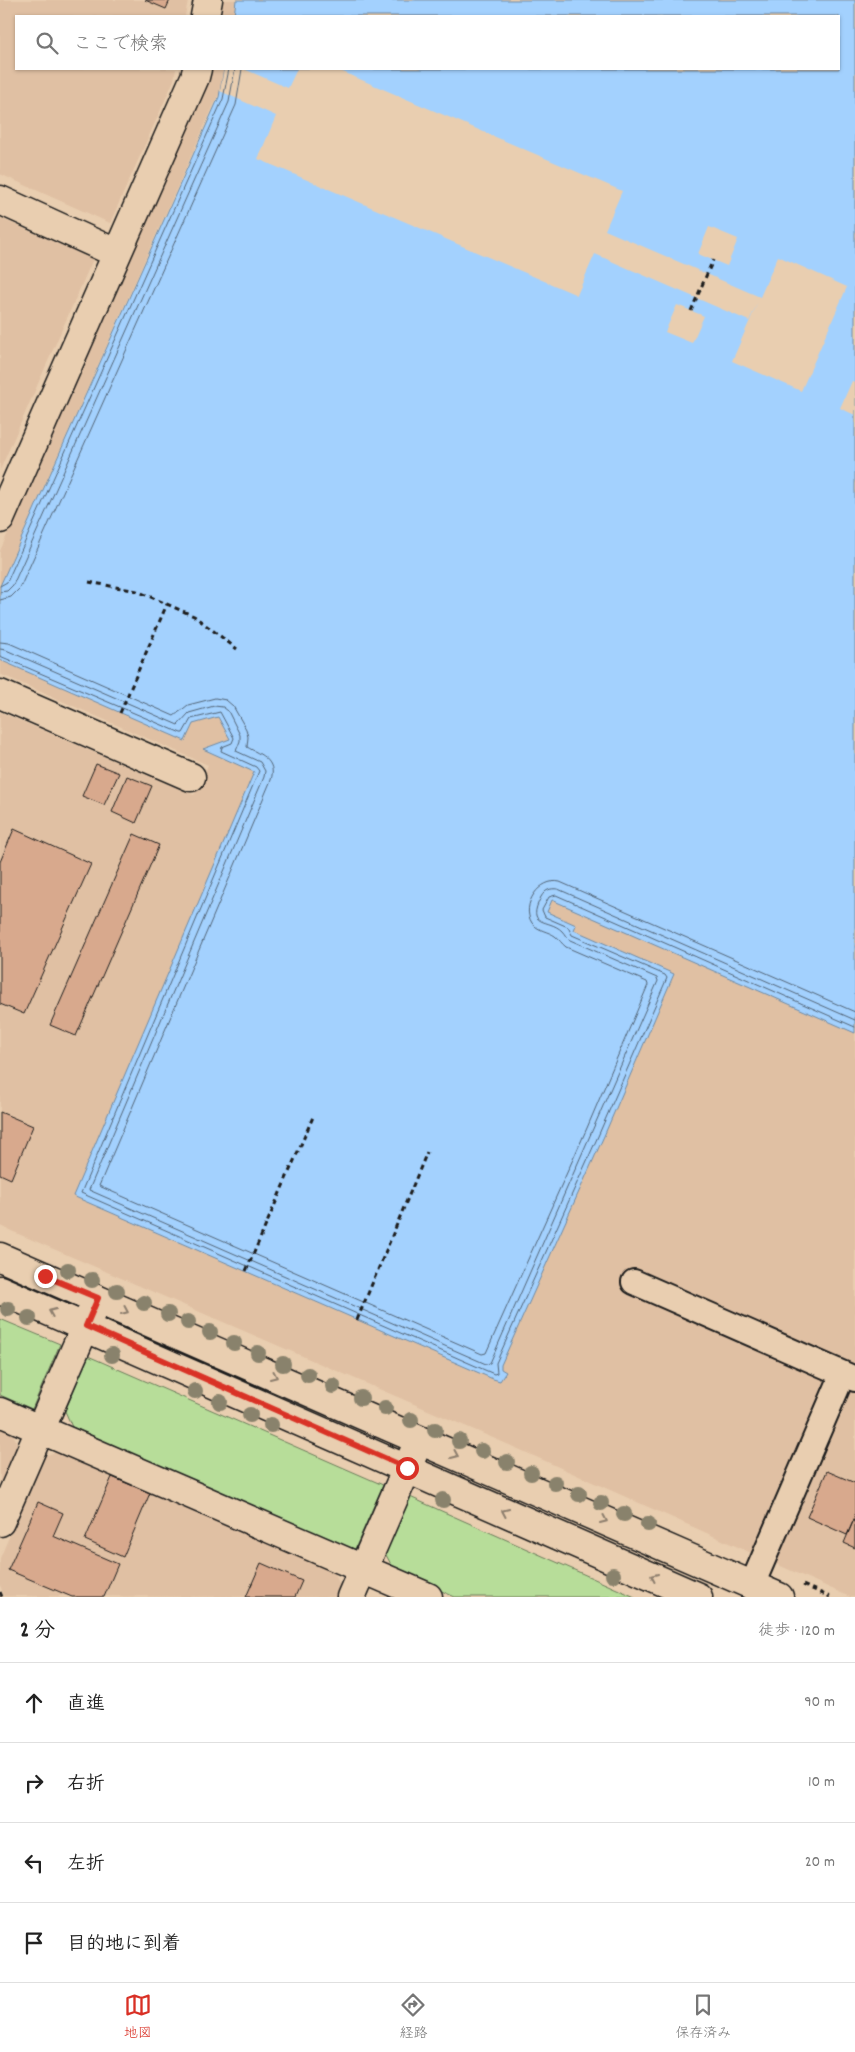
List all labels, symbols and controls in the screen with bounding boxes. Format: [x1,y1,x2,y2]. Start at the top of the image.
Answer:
search box [15,15,840,70]
icon: search [33,29,61,57]
text: ここで検索 [73,32,168,59]
route end [34,1265,57,1288]
one-way arrow [120,1304,129,1315]
one-way arrow [48,1308,57,1319]
one-way arrow [269,1369,278,1380]
one-way arrow [450,1449,459,1460]
route start [396,1457,419,1480]
one-way arrow [501,1507,510,1518]
one-way arrow [599,1514,608,1525]
one-way arrow [650,1573,659,1584]
text: 2 分 [20,1617,55,1647]
text: 徒歩 · 120 m [758,1620,835,1643]
icon: ahead [20,1689,48,1717]
text: 90 m [804,1691,835,1714]
text: 直進 [67,1692,105,1719]
icon: right [20,1769,48,1797]
text: 10 m [808,1771,835,1794]
text: 右折 [67,1772,105,1799]
icon: left [20,1849,48,1877]
text: 20 m [805,1851,835,1874]
text: 左折 [67,1852,105,1879]
icon: arrive [20,1929,48,1957]
text: 目的地に到着 [67,1932,181,1959]
tab: 地図 [124,1991,152,2044]
tab: 経路 [399,1991,427,2044]
tab: 保存済み [675,1991,731,2044]

